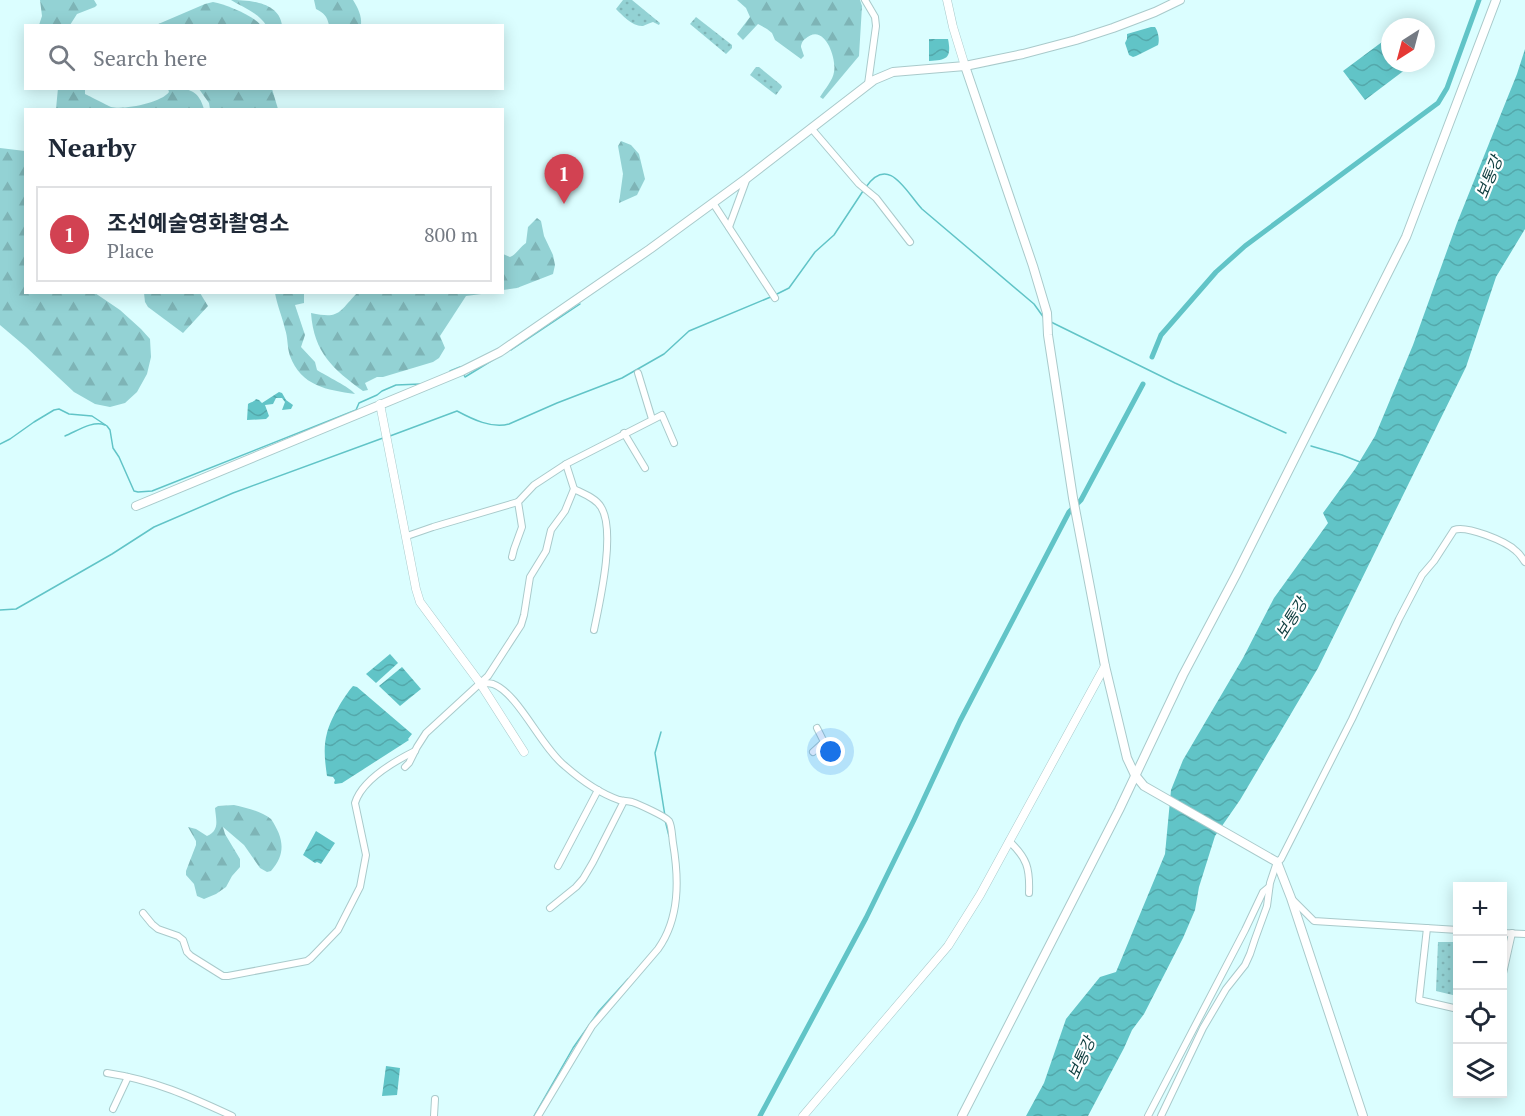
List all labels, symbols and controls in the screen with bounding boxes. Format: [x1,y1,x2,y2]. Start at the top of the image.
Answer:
north arrow [1381,18,1435,72]
search box [24,24,504,90]
icon: search [45,41,78,74]
text: Search here [93,43,207,72]
text: Nearby [48,130,136,164]
water label: 보통강 [1471,150,1508,202]
pin: 1 [544,154,584,204]
text: 조선예술영화촬영소 [107,208,289,237]
text: 1 [64,221,75,248]
text: 800 m [424,221,478,248]
text: Place [107,237,154,264]
water label: 보통강 [1270,592,1313,643]
your location [816,737,845,766]
map controls [1453,882,1507,1098]
button: + [1453,882,1507,936]
button: − [1453,936,1507,990]
button: locate [1453,990,1507,1044]
water label: 보통강 [1062,1031,1101,1083]
button: layers [1453,1044,1507,1098]

